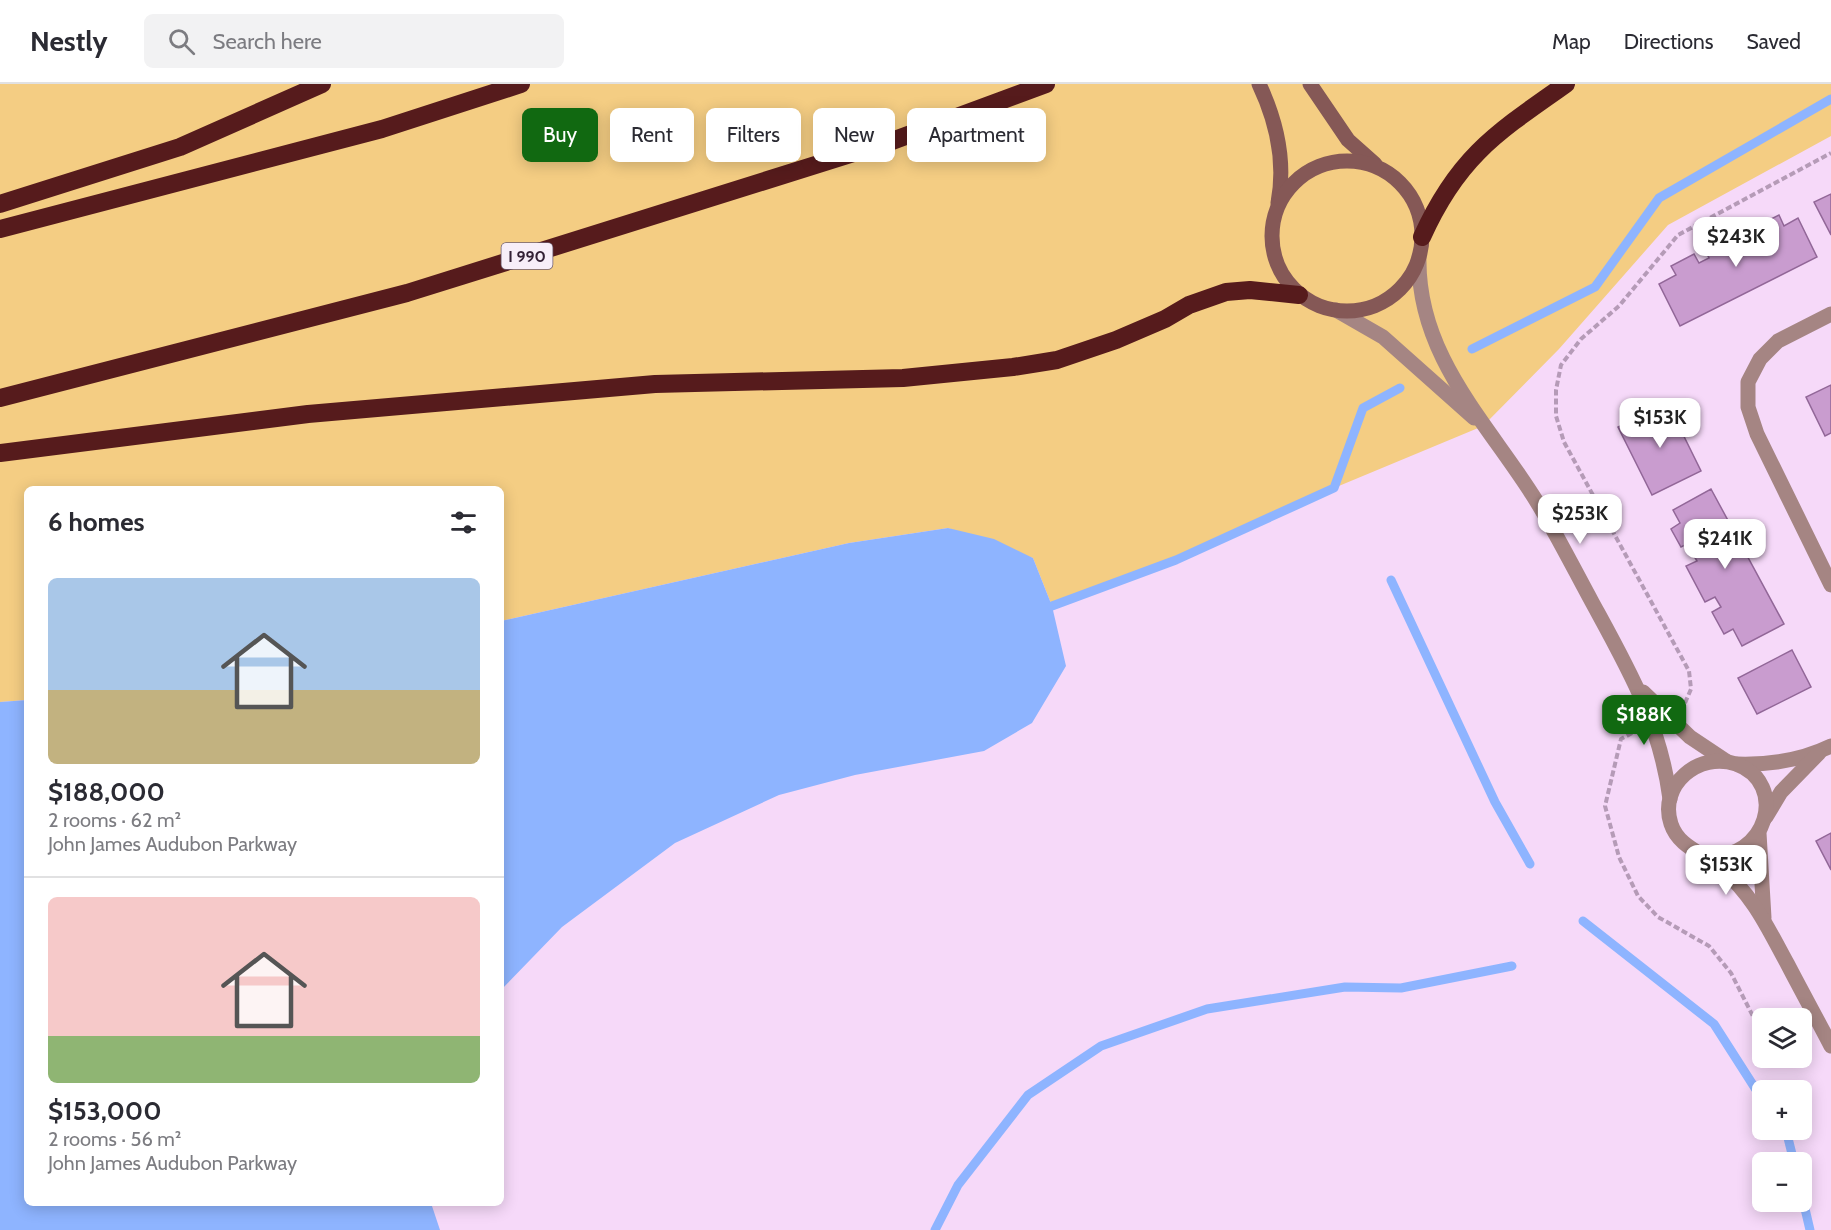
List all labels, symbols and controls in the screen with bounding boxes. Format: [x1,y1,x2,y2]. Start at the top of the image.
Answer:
search box [144,14,564,68]
text: Nestly [30,24,108,58]
icon: search [165,25,198,58]
text: Search here [213,28,322,55]
text: Map [1552,29,1591,54]
text: Directions [1624,29,1713,54]
text: Saved [1746,29,1801,54]
chip: Buy [522,108,598,162]
chip: Rent [610,108,694,162]
chip: Filters [706,108,801,162]
chip: New [813,108,895,162]
chip: Apartment [907,108,1046,162]
pin: $243K [1694,217,1778,268]
text: $243K [1707,224,1765,248]
road number: I 990 [502,243,552,269]
pin: $153K [1618,398,1702,449]
text: $153K [1633,405,1687,429]
pin: $253K [1538,494,1622,545]
text: $253K [1552,501,1608,525]
text: 6 homes [48,506,145,538]
icon: filters [447,506,480,539]
pin: $241K [1683,519,1767,570]
text: $241K [1698,526,1752,550]
icon: home [210,617,318,725]
pin: $188K [1602,695,1686,746]
text: $188K [1616,702,1672,726]
text: $188,000 [48,776,165,808]
text: 2 rooms · 62 m² [48,808,181,832]
text: John James Audubon Parkway [48,832,297,856]
pin: $153K [1684,845,1768,896]
text: $153K [1699,852,1753,876]
icon: home [210,936,318,1044]
map controls [1752,1008,1812,1212]
button: layers [1752,1008,1812,1068]
button: + [1752,1080,1812,1140]
text: $153,000 [48,1095,162,1127]
text: 2 rooms · 56 m² [48,1127,181,1151]
text: John James Audubon Parkway [48,1151,297,1175]
button: − [1752,1152,1812,1212]

